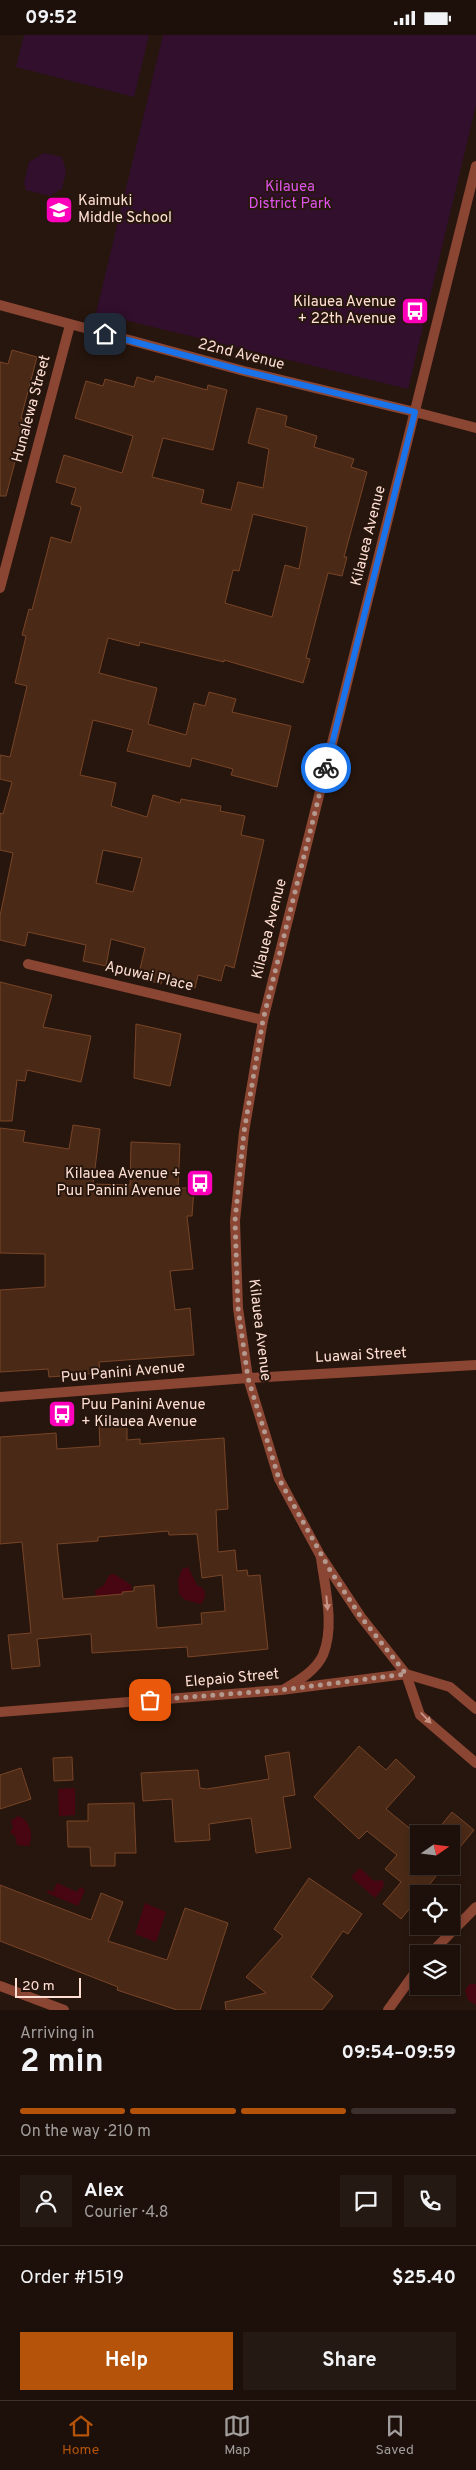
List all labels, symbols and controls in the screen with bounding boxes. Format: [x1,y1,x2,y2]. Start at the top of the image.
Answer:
text: 09:52 [25,6,77,30]
park label: Kilauea District Park [248,178,332,214]
place label: Kaimuki Middle School [78,192,172,228]
school or university icon: Kaimuki Middle School [44,195,74,225]
place label: Kilauea Avenue + 22th Avenue [293,293,396,329]
bus stop icon: Kilauea Avenue + 22th Avenue [400,296,430,326]
pin [84,313,126,355]
icon: home [91,320,119,348]
street label: 22nd Avenue [196,335,286,375]
street label: Hunalewa Street [9,353,55,465]
street label: Kilauea Avenue [347,484,391,588]
courier [301,743,351,793]
icon: bike [312,754,340,782]
street label: Kilauea Avenue [248,877,292,981]
street label: Apuwai Place [103,958,195,996]
place label: Kilauea Avenue + Puu Panini Avenue [57,1165,181,1201]
bus stop icon: Kilauea Avenue + Puu Panini Avenue [185,1168,215,1198]
street label: Kilauea Avenue [243,1278,275,1382]
street label: Luawai Street [315,1344,407,1368]
street label: Puu Panini Avenue [60,1358,186,1388]
place label: Puu Panini Avenue + Kilauea Avenue [81,1396,205,1432]
bus stop icon: Puu Panini Avenue + Kilauea Avenue [47,1399,77,1429]
one-way arrow [323,1595,331,1611]
street label: Elepaio Street [184,1665,280,1693]
pin [129,1679,171,1721]
icon: bag [136,1686,164,1714]
one-way arrow [419,1712,431,1724]
north arrow [410,1825,460,1875]
map controls [410,1825,460,1995]
button: locate [410,1885,460,1935]
button: layers [410,1945,460,1995]
scale bar [15,1975,81,1998]
text: 20 m [22,1978,55,1995]
text: Arriving in [20,2024,95,2044]
text: 09:54–09:59 [341,2041,456,2065]
text: 2 min [20,2043,104,2083]
text: On the way · 210 m [20,2122,151,2142]
button: person [20,2175,72,2227]
button: chat [340,2175,392,2227]
button: phone [404,2175,456,2227]
text: Alex [84,2179,124,2203]
text: Courier · 4.8 [84,2203,168,2223]
text: Order #1519 [20,2266,124,2290]
text: $25.40 [392,2266,456,2290]
button: Help [20,2332,233,2390]
button: Share [243,2332,456,2390]
tab: Home [62,2412,99,2459]
tab: Map [223,2412,251,2459]
tab: Saved [375,2412,414,2459]

